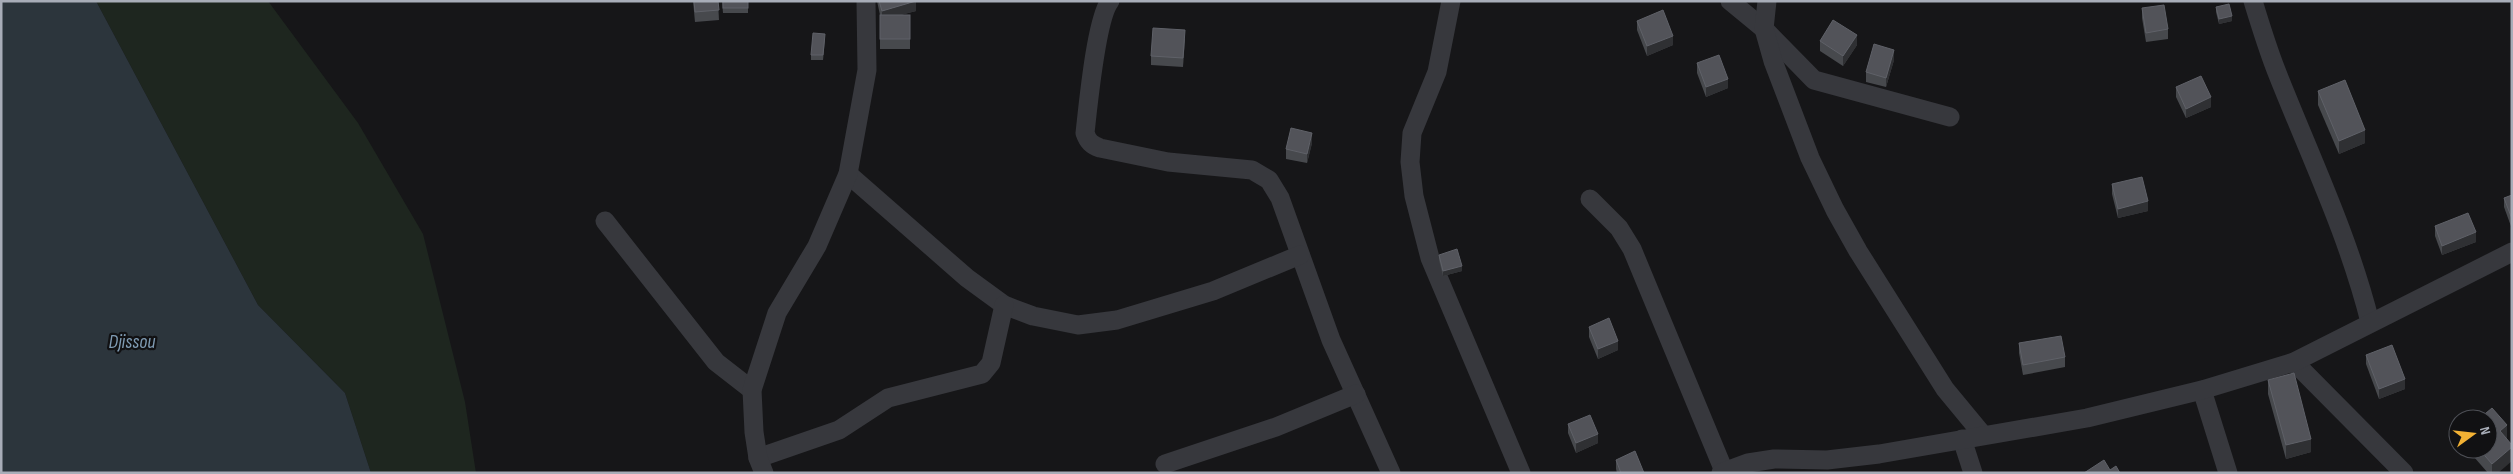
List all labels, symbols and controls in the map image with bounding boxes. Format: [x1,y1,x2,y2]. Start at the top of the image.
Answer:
water label: Djissou [109,330,156,354]
north arrow [2448,409,2498,459]
text: N [2476,425,2494,437]

